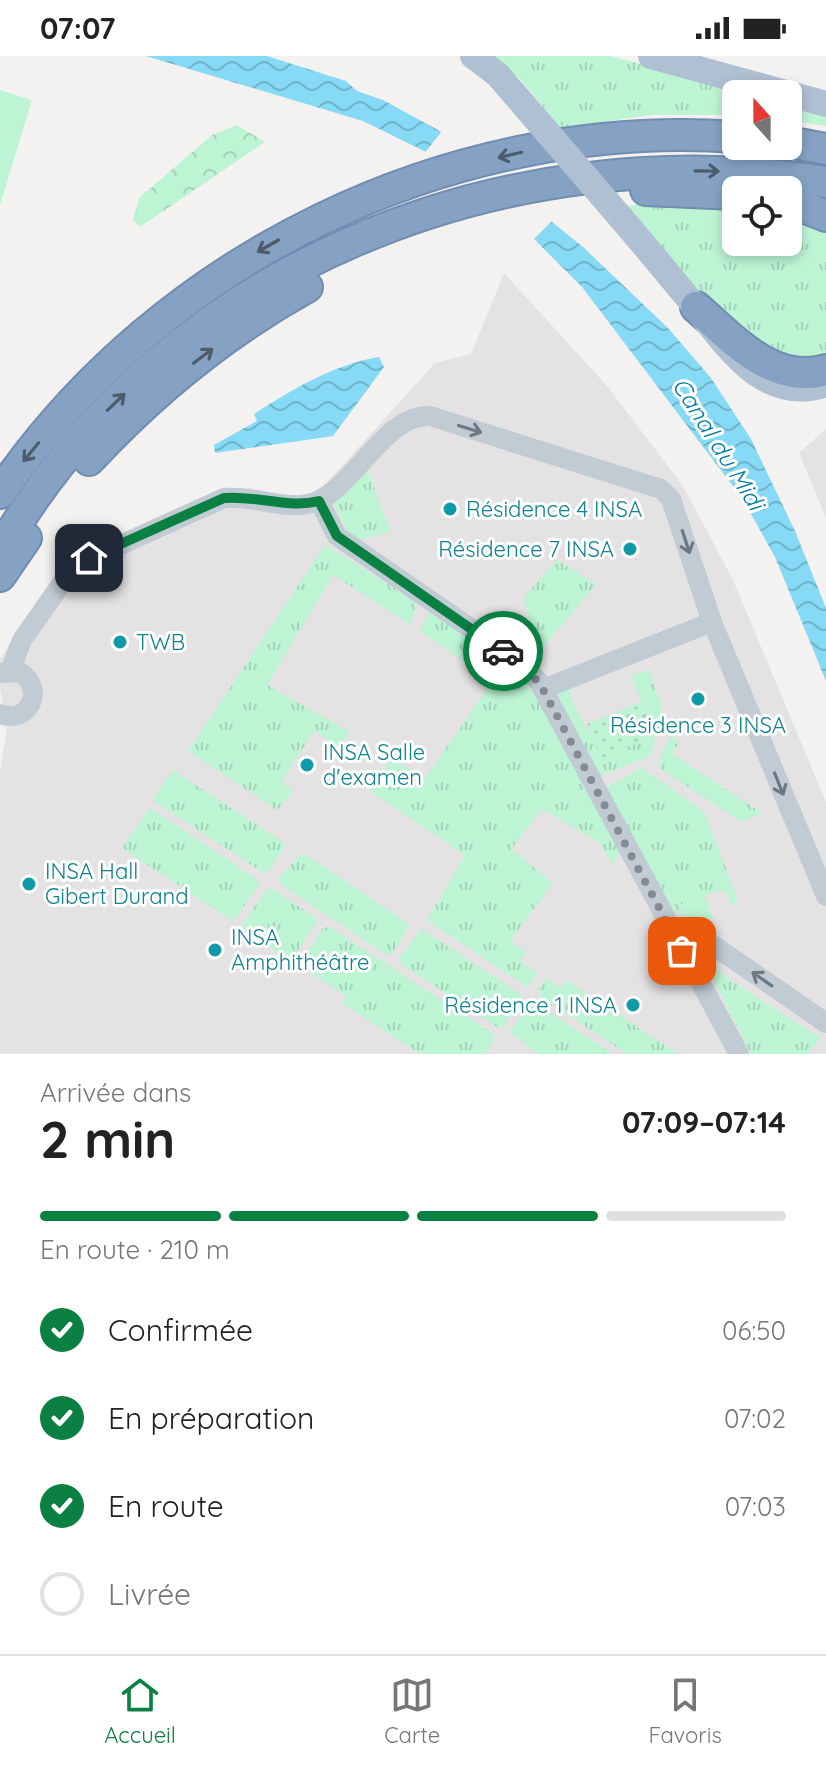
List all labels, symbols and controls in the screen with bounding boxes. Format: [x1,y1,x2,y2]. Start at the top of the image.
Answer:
text: 07:07 [40,9,116,47]
north arrow [722,80,802,160]
map controls [722,80,802,256]
one-way arrow [498,148,524,163]
one-way arrow [693,163,720,178]
button: locate [722,176,802,256]
one-way arrow [257,239,281,254]
one-way arrow [192,347,213,364]
water label: Canal du Midi [666,372,773,518]
one-way arrow [106,393,125,412]
one-way arrow [457,423,482,437]
one-way arrow [22,442,40,462]
place label: Résidence 4 INSA [466,495,642,523]
marker: Résidence 4 INSA [441,500,459,518]
pin [55,524,123,592]
one-way arrow [679,529,694,554]
place label: Résidence 7 INSA [438,535,614,563]
icon: home [67,536,111,580]
marker: Résidence 7 INSA [621,540,639,558]
courier [463,611,543,691]
place label: TWB [136,628,185,656]
icon: car [481,629,525,673]
marker: TWB [111,633,129,651]
marker: Résidence 3 INSA [689,690,707,708]
place label: Résidence 3 INSA [610,711,786,739]
place label: INSA Salle d'examen [323,738,425,791]
marker: INSA Salle d'examen [298,756,316,774]
one-way arrow [773,771,788,796]
place label: INSA Hall Gibert Durand [45,857,189,910]
marker: INSA Hall Gibert Durand [20,875,38,893]
pin [648,917,716,985]
place label: INSA Amphithéâtre [231,923,370,976]
icon: bag [660,929,704,973]
marker: INSA Amphithéâtre [206,941,224,959]
one-way arrow [751,971,773,987]
place label: Résidence 1 INSA [444,991,617,1019]
marker: Résidence 1 INSA [624,996,642,1014]
text: Arrivée dans [40,1076,191,1109]
text: 07:09–07:14 [622,1103,786,1141]
text: 2 min [40,1106,175,1171]
text: En route · 210 m [40,1233,230,1266]
icon: check [40,1308,84,1352]
text: Confirmée [108,1311,253,1349]
text: 06:50 [722,1314,786,1347]
icon: check [40,1396,84,1440]
text: En préparation [108,1399,314,1437]
text: 07:02 [724,1402,786,1435]
icon: check [40,1484,84,1528]
text: En route [108,1487,224,1525]
text: 07:03 [725,1490,786,1523]
text: Livrée [108,1575,191,1613]
tab: Accueil [104,1673,176,1749]
tab: Carte [384,1673,440,1749]
tab: Favoris [648,1673,722,1749]

